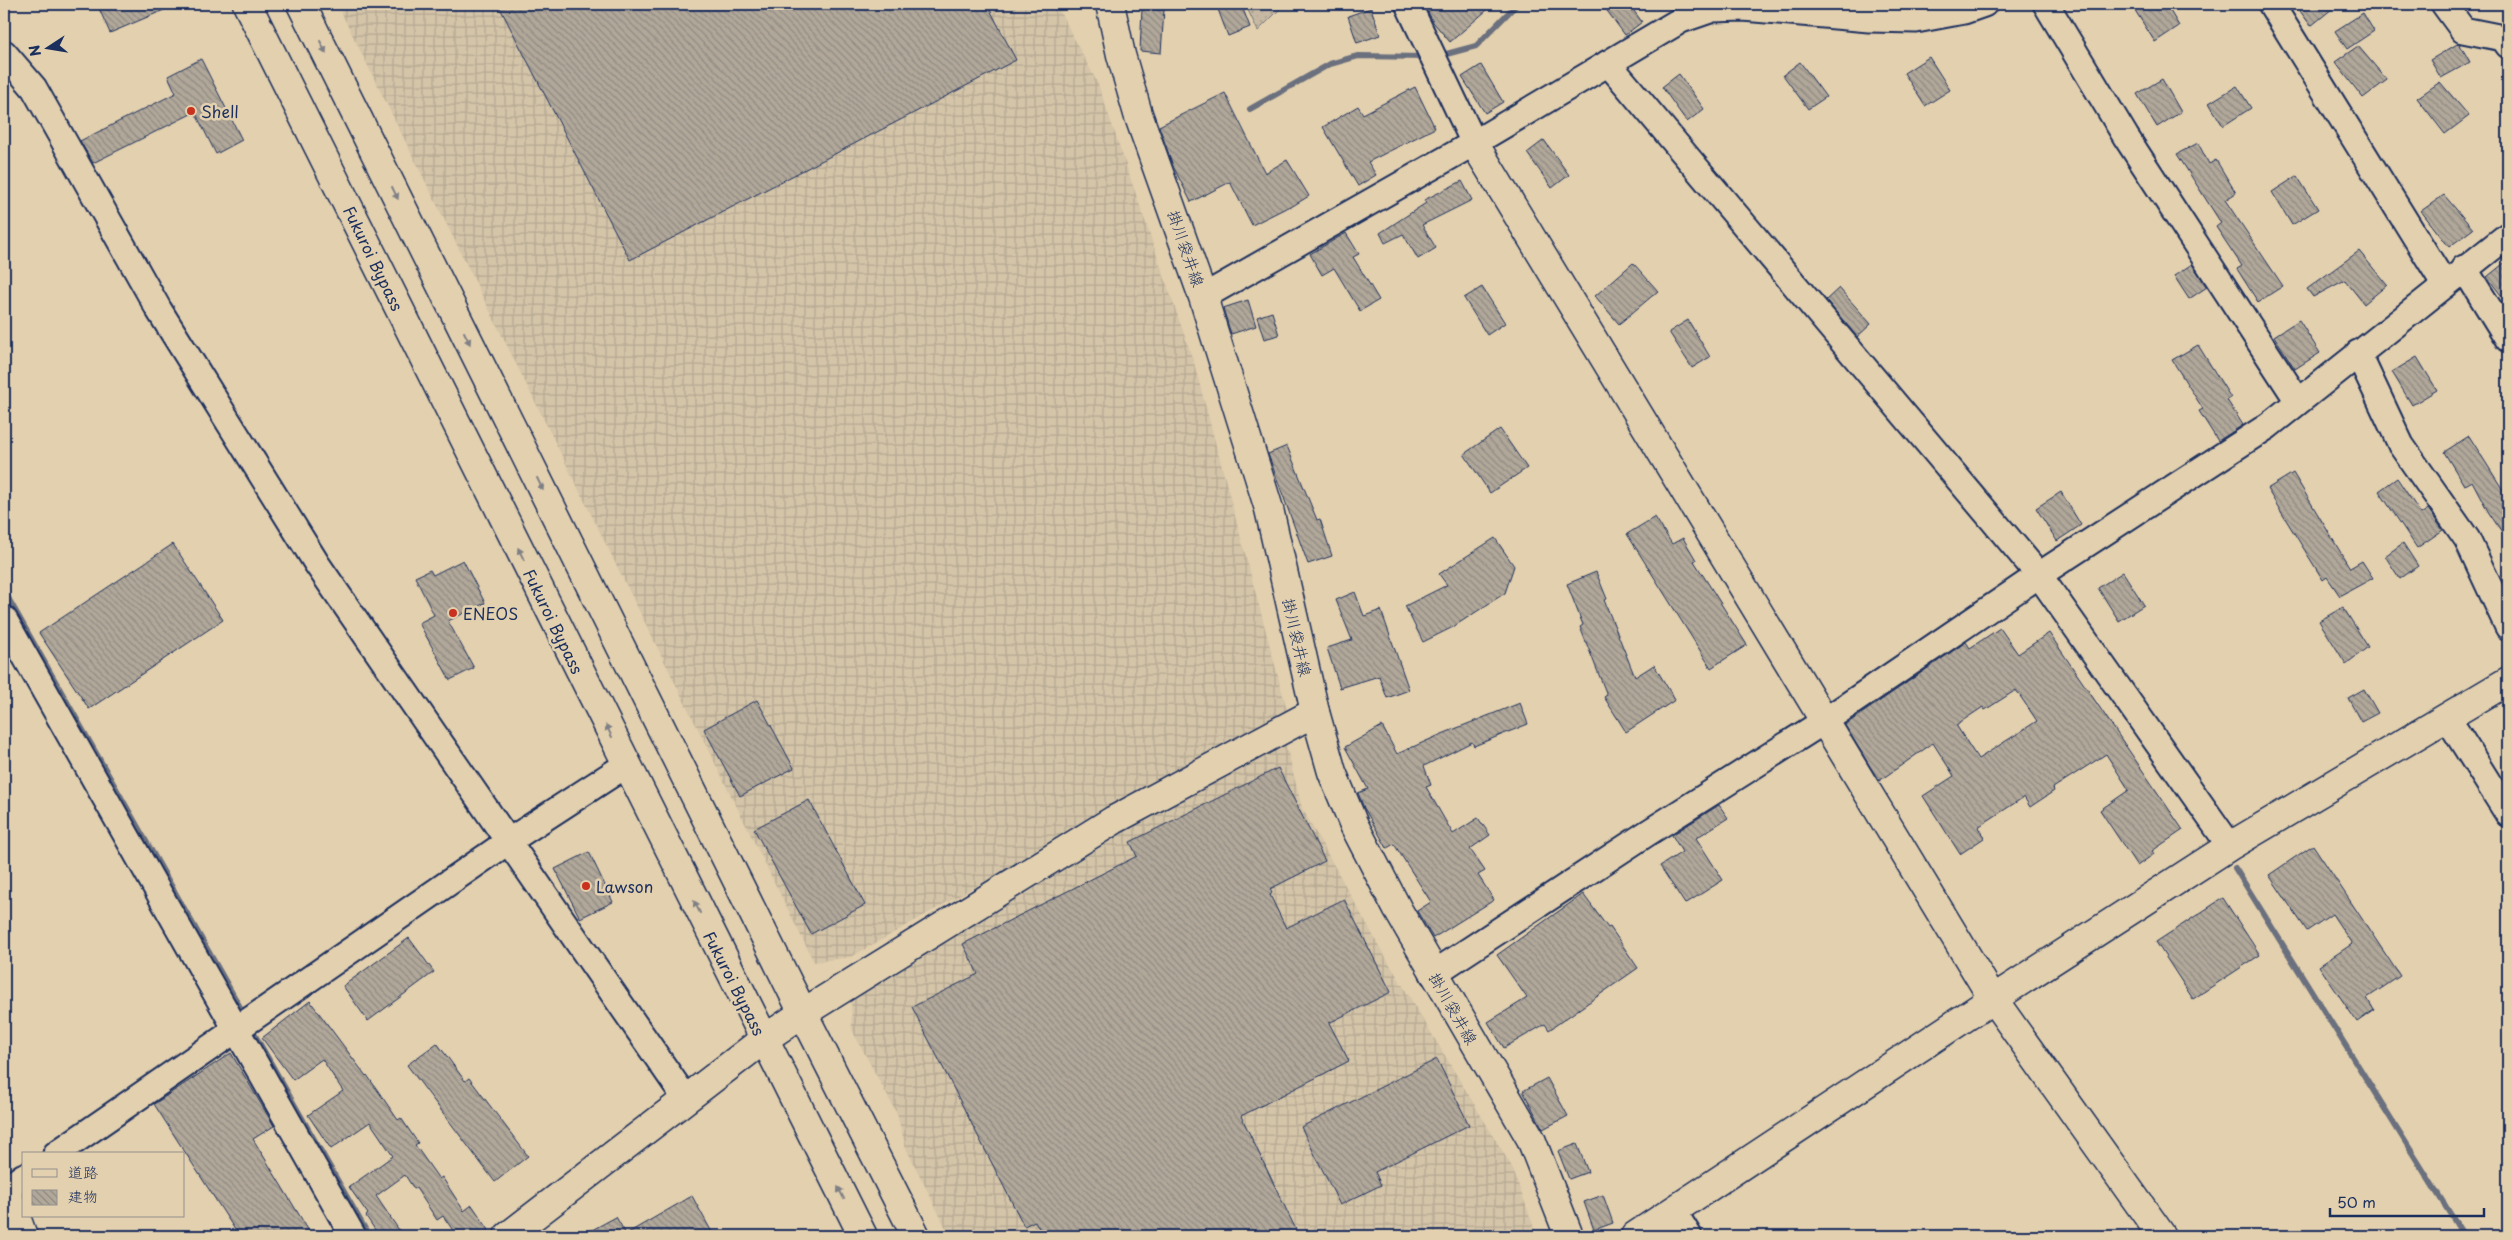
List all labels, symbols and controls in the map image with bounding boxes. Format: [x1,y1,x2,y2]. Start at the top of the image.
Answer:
north arrow [22,22,72,72]
one-way arrow [319,40,327,55]
text: N [23,43,46,58]
place label: Shell [201,99,239,123]
marker: Shell [185,105,197,117]
one-way arrow [391,186,399,200]
street label: Fukuroi Bypass [338,201,410,315]
street label: 掛川袋井線 [1163,206,1211,290]
one-way arrow [463,331,472,346]
one-way arrow [536,477,544,491]
one-way arrow [517,547,525,561]
street label: Fukuroi Bypass [518,564,590,678]
street label: 掛川袋井線 [1277,595,1319,679]
place label: ENEOS [463,601,518,625]
marker: ENEOS [447,607,459,619]
one-way arrow [605,723,613,738]
place label: Lawson [596,874,653,898]
marker: Lawson [580,880,592,892]
one-way arrow [693,900,701,914]
street label: Fukuroi Bypass [698,927,772,1039]
street label: 掛川袋井線 [1424,967,1484,1049]
legend [22,1152,185,1218]
text: 道路 [68,1160,98,1183]
text: 建物 [68,1184,98,1207]
scale bar [2330,1185,2483,1217]
one-way arrow [837,1186,845,1200]
text: 50 m [2337,1190,2376,1213]

